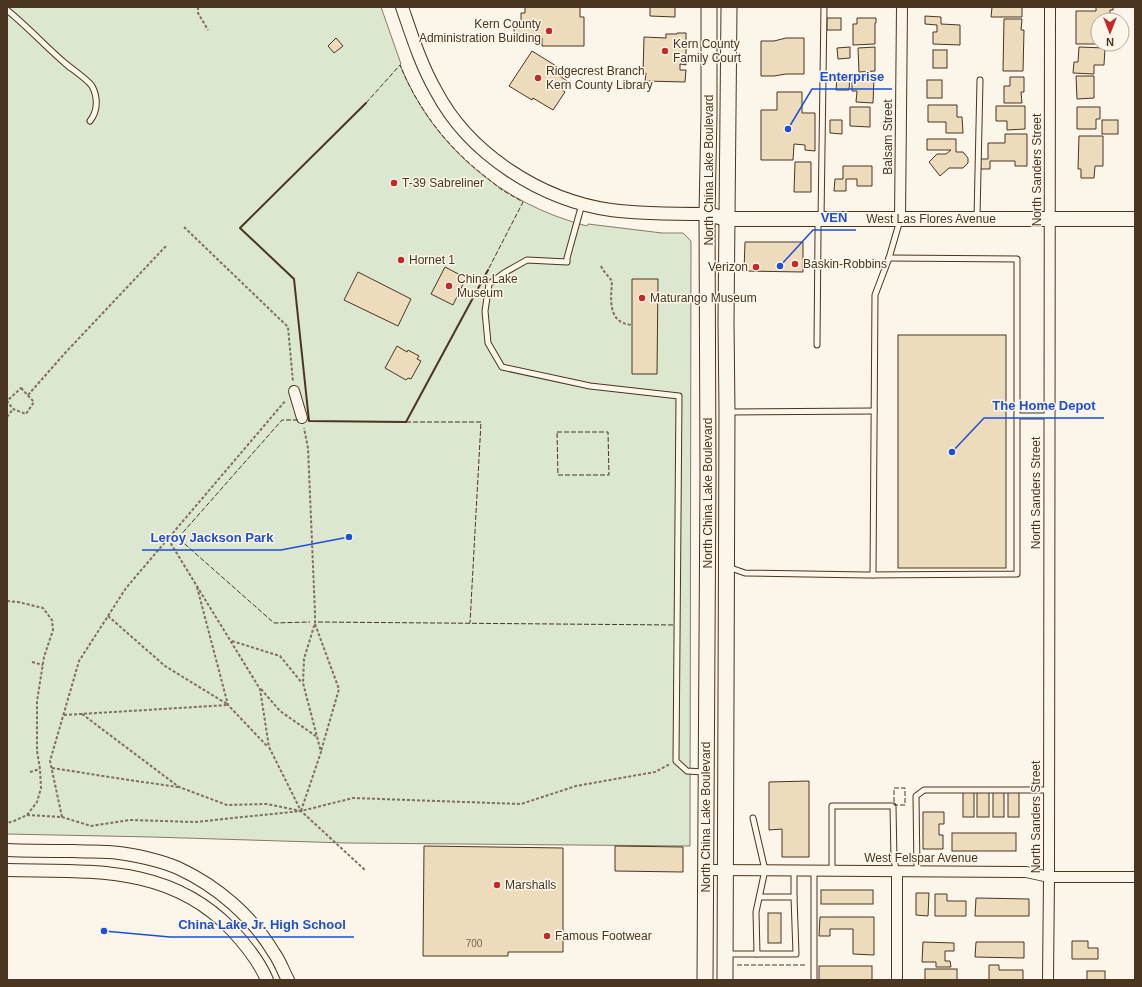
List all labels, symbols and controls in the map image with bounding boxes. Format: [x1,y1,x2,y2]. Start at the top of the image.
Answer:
north arrow [1090,12,1130,52]
place label: Kern County Administration Building [419,17,541,45]
marker: Kern County Administration Building [544,26,554,36]
text: N [1106,36,1114,48]
place label: Kern County Family Court [673,37,742,65]
marker: Kern County Family Court [660,46,670,56]
place label: Ridgecrest Branch Kern County Library [546,64,653,92]
callout: Enterprise [812,64,892,89]
text: Enterprise [820,69,884,84]
marker: Ridgecrest Branch Kern County Library [533,73,543,83]
street label: North China Lake Boulevard [702,95,716,245]
street label: Balsam Street [881,99,895,175]
street label: North Sanders Street [1030,113,1044,226]
place label: T-39 Sabreliner [402,176,484,190]
marker: T-39 Sabreliner [389,178,399,188]
callout: VEN [813,205,856,230]
text: VEN [821,210,847,225]
street label: West Las Flores Avenue [866,212,996,226]
place label: Hornet 1 [409,253,455,267]
marker: Hornet 1 [396,255,406,265]
place label: Baskin-Robbins [803,257,887,271]
marker: Baskin-Robbins [790,259,800,269]
place label: Verizon [708,260,748,274]
marker: Verizon [751,262,761,272]
place label: China Lake Museum [457,272,518,300]
marker: China Lake Museum [444,281,454,291]
place label: Maturango Museum [650,291,757,305]
marker: Maturango Museum [637,293,647,303]
callout: The Home Depot [984,393,1104,418]
text: The Home Depot [992,398,1096,413]
street label: North China Lake Boulevard [701,418,715,568]
street label: North Sanders Street [1029,436,1043,549]
callout: Leroy Jackson Park [142,525,281,550]
text: Leroy Jackson Park [151,530,274,545]
street label: North China Lake Boulevard [699,742,713,892]
street label: North Sanders Street [1029,760,1043,873]
street label: West Felspar Avenue [864,851,978,865]
place label: Marshalls [505,878,556,892]
marker: Marshalls [492,880,502,890]
callout: China Lake Jr. High School [170,912,354,937]
text: China Lake Jr. High School [178,917,346,932]
place label: Famous Footwear [555,929,652,943]
marker: Famous Footwear [542,931,552,941]
house number: 700 [466,938,483,949]

